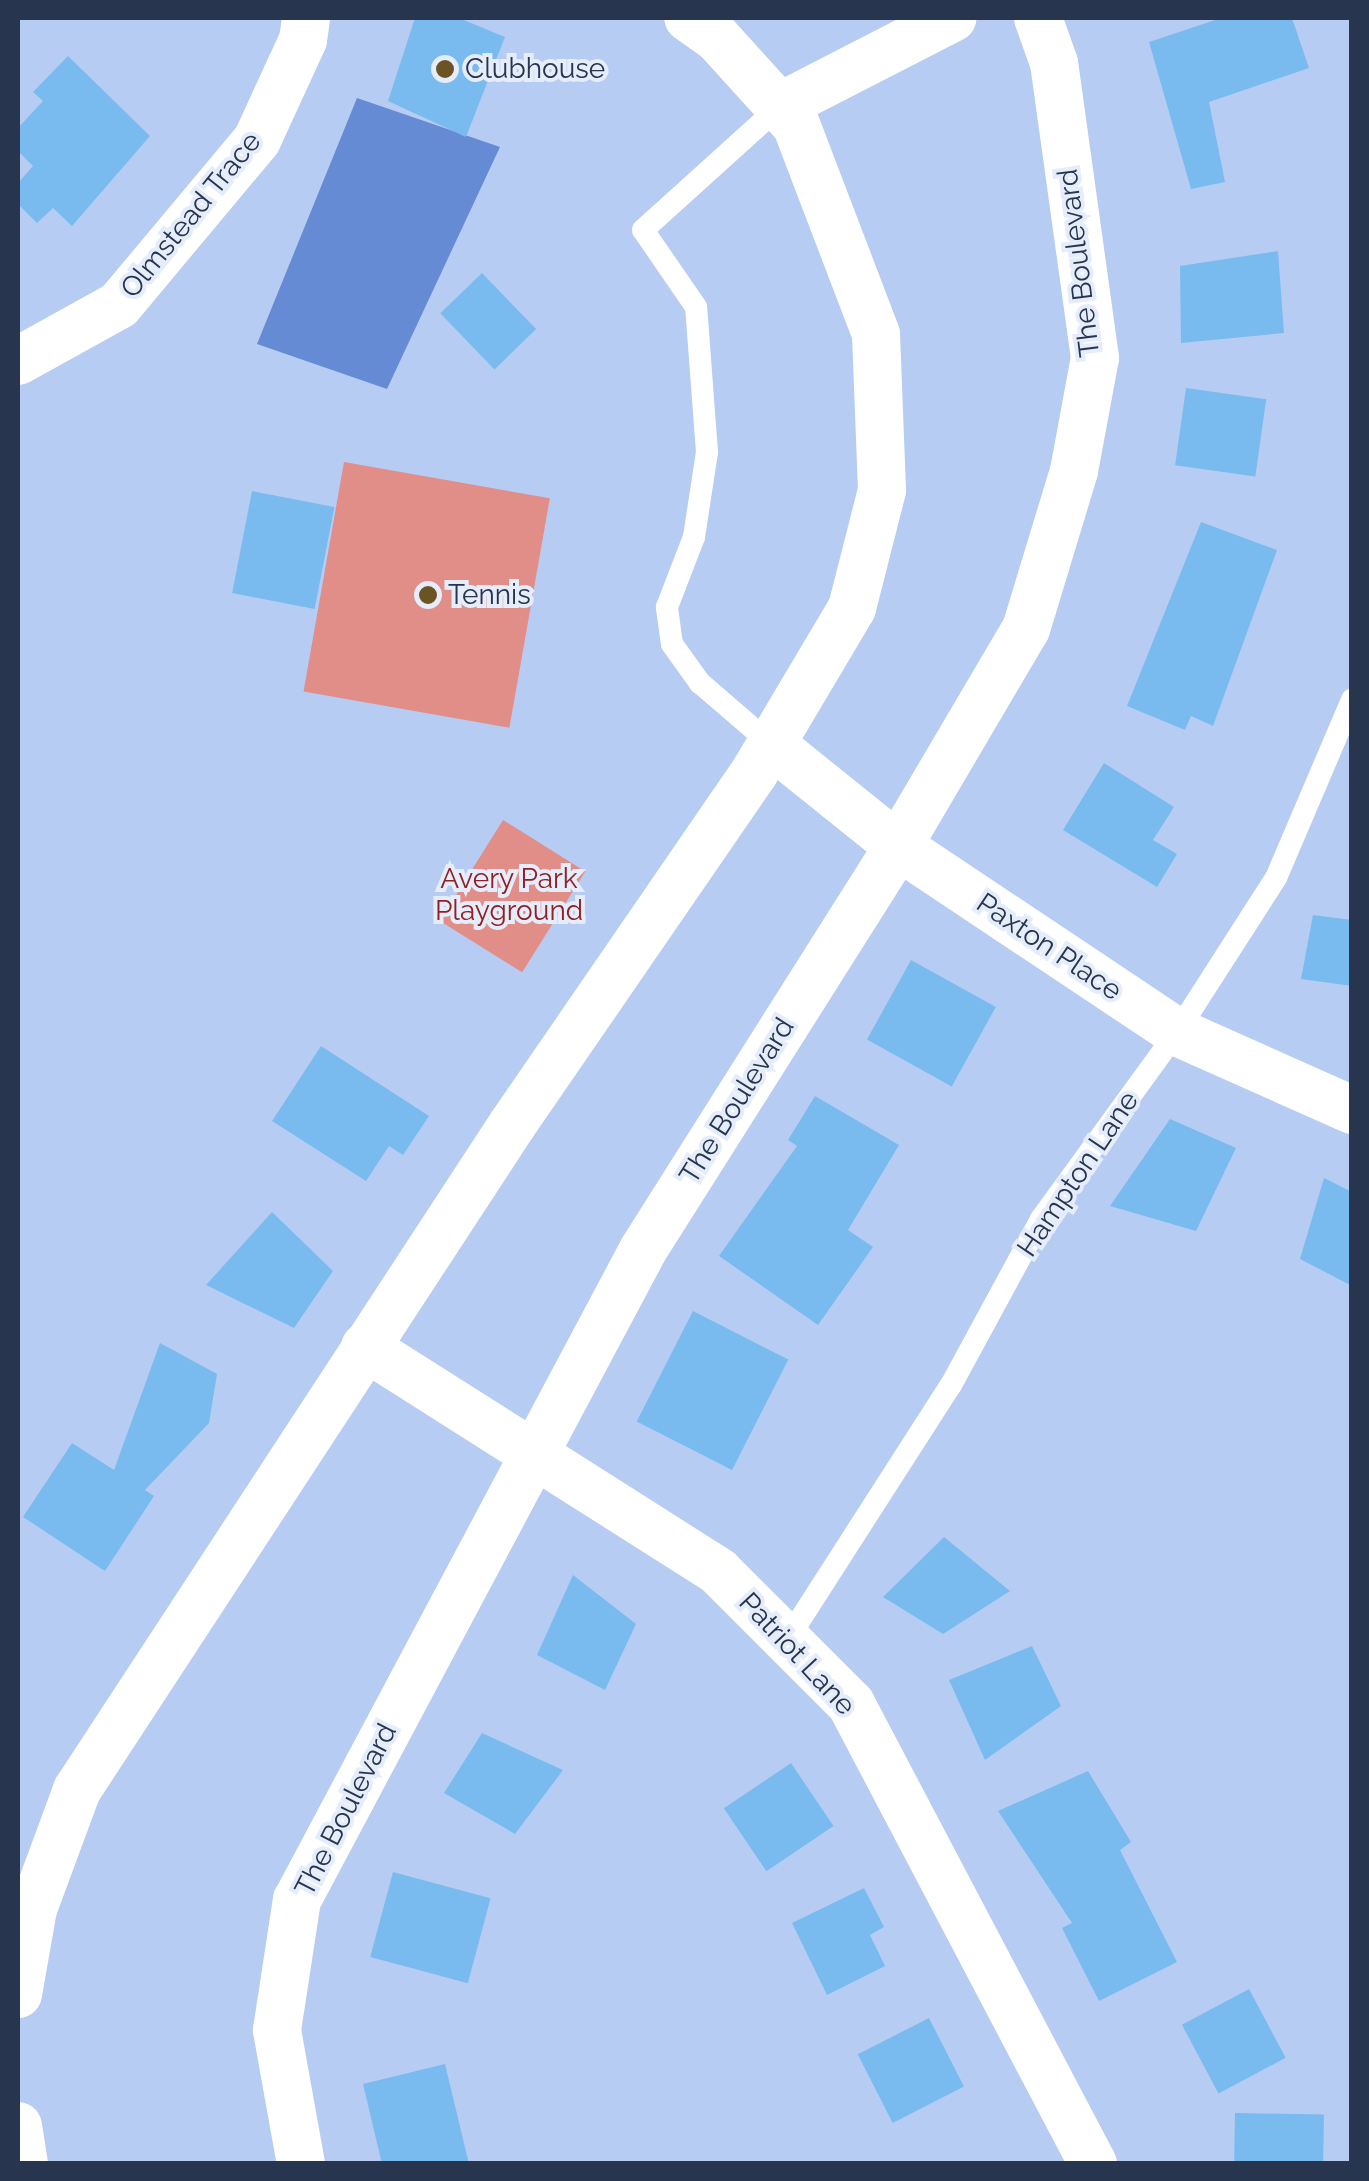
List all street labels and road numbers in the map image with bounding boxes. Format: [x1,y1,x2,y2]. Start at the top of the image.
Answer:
street label: Olmstead Trace [114,125,268,305]
street label: The Boulevard [1051,167,1107,359]
street label: Paxton Place [970,886,1128,1008]
street label: The Boulevard [673,1012,801,1190]
street label: Hampton Lane [1010,1085,1146,1263]
street label: Patriot Lane [732,1586,862,1722]
street label: The Boulevard [288,1718,404,1902]

